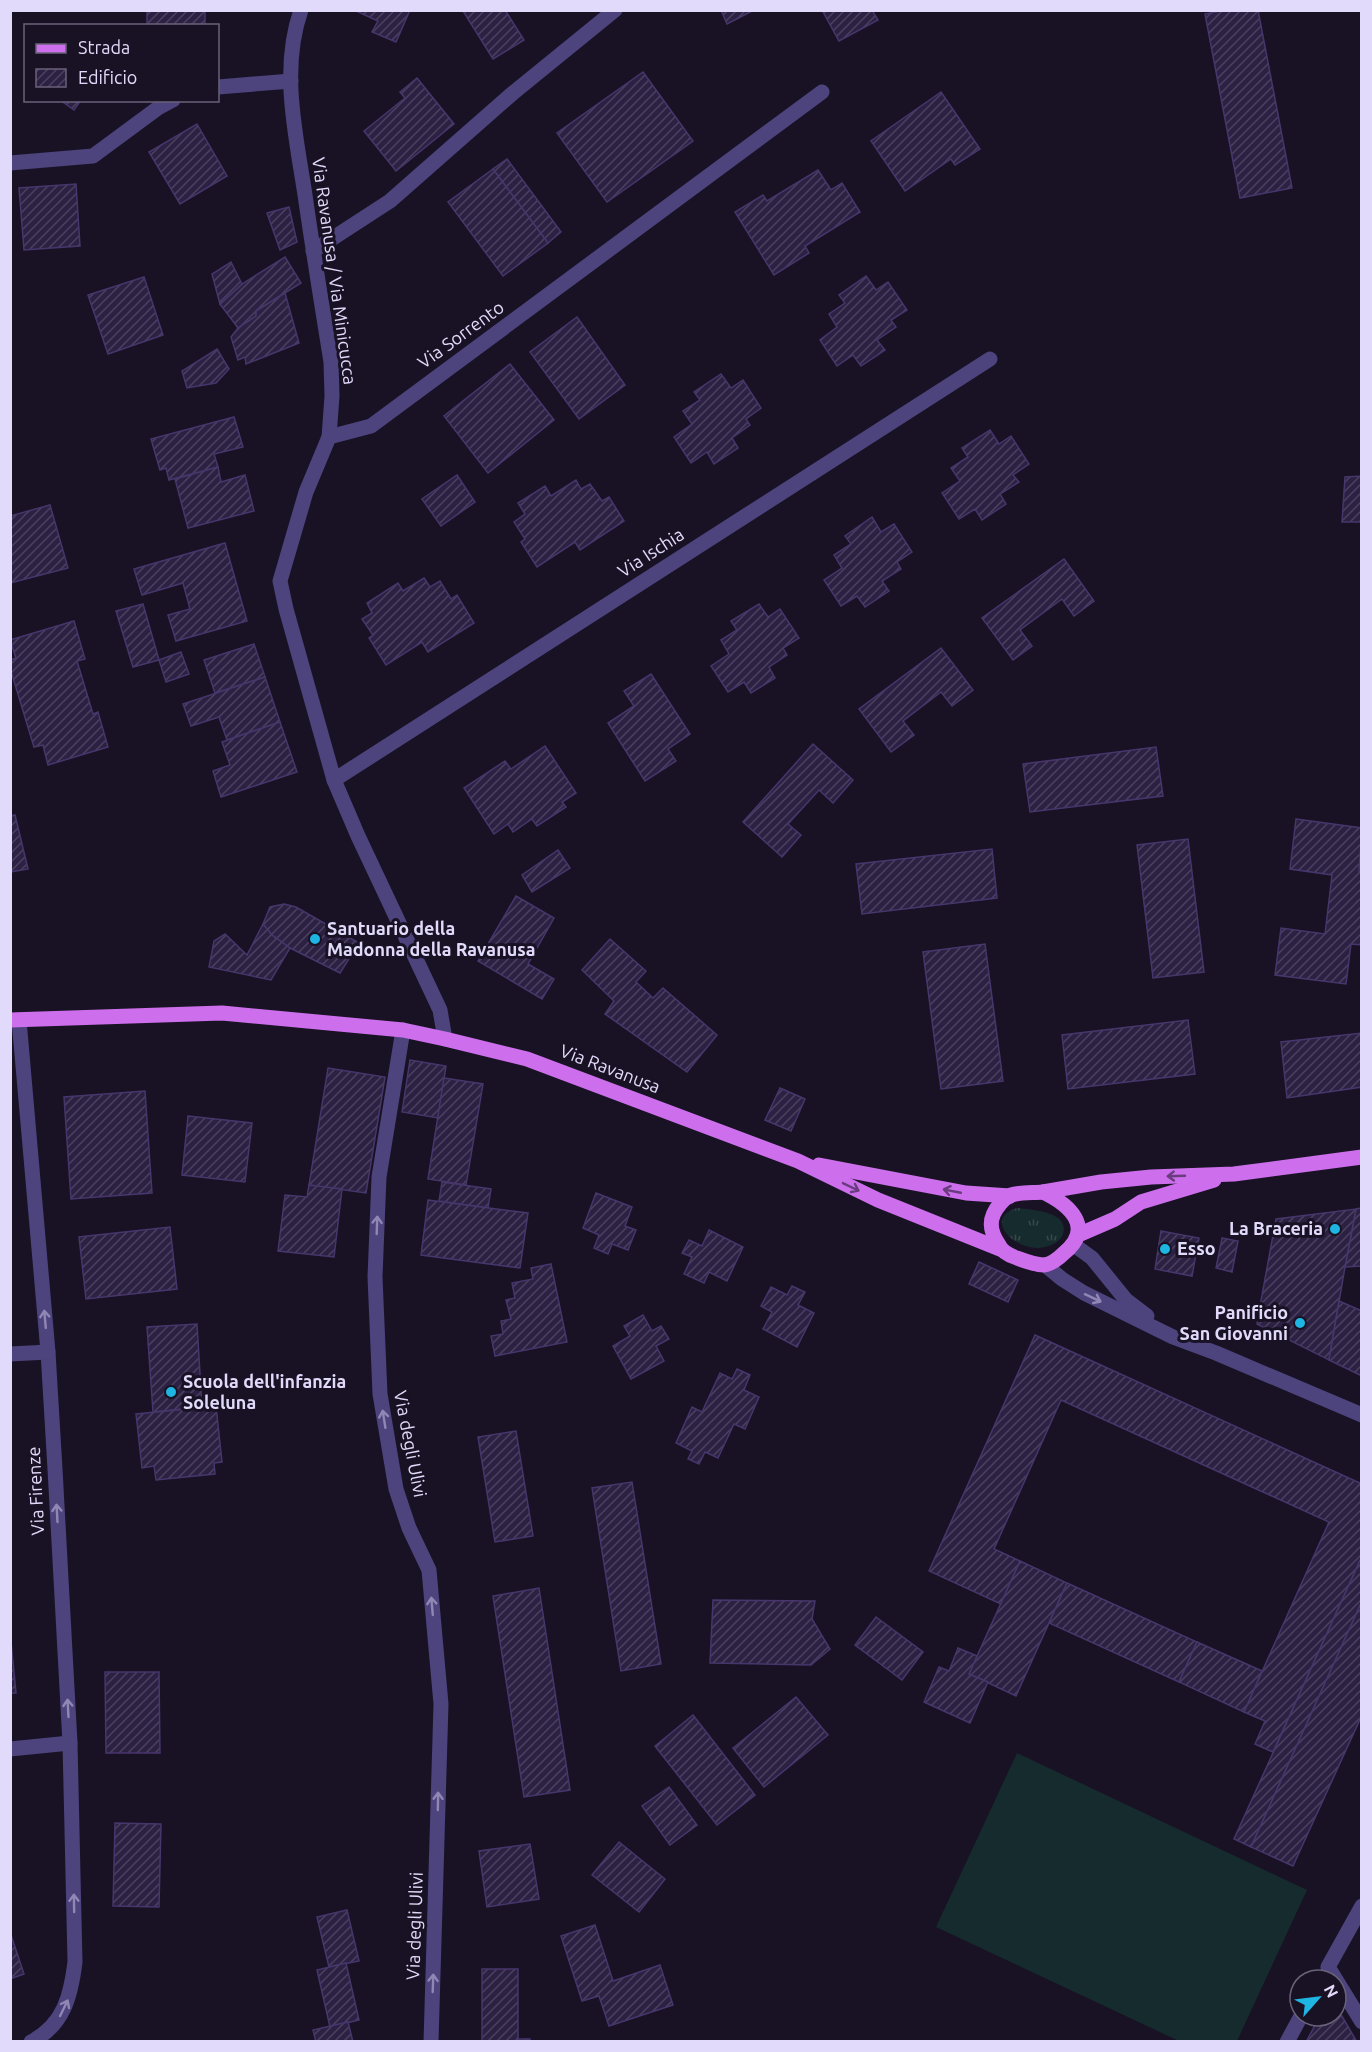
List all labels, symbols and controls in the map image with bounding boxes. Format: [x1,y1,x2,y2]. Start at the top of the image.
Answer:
legend [24,24,219,102]
text: Strada [78,37,130,57]
text: Edificio [78,67,137,87]
street label: Via Ravanusa / Via Minicucca [309,156,361,386]
street label: Via Sorrento [414,296,507,372]
street label: Via Ischia [614,523,687,581]
place label: Santuario della Madonna della Ravanusa [327,918,535,959]
marker: Santuario della Madonna della Ravanusa [308,932,322,946]
street label: Via Ravanusa [557,1040,663,1096]
one-way arrow [1166,1170,1186,1181]
one-way arrow [841,1182,859,1193]
one-way arrow [942,1185,962,1196]
one-way arrow [372,1215,383,1235]
place label: La Braceria [1229,1218,1323,1238]
marker: La Braceria [1328,1222,1342,1236]
place label: Esso [1177,1238,1216,1258]
marker: Esso [1158,1242,1172,1256]
one-way arrow [1084,1292,1102,1304]
place label: Panificio San Giovanni [1180,1302,1288,1343]
one-way arrow [39,1309,50,1329]
marker: Panificio San Giovanni [1293,1316,1307,1330]
place label: Scuola dell'infanzia Soleluna [183,1371,346,1412]
marker: Scuola dell'infanzia Soleluna [164,1385,178,1399]
street label: Via degli Ulivi [391,1389,431,1499]
one-way arrow [378,1410,389,1430]
street label: Via Firenze [23,1446,47,1536]
one-way arrow [52,1504,63,1524]
one-way arrow [427,1597,438,1617]
one-way arrow [63,1699,74,1719]
one-way arrow [433,1791,444,1811]
street label: Via degli Ulivi [402,1872,426,1980]
one-way arrow [68,1894,80,1914]
north arrow [1288,1968,1348,2028]
one-way arrow [427,1974,438,1994]
text: N [1320,1981,1342,2000]
one-way arrow [58,1999,70,2017]

